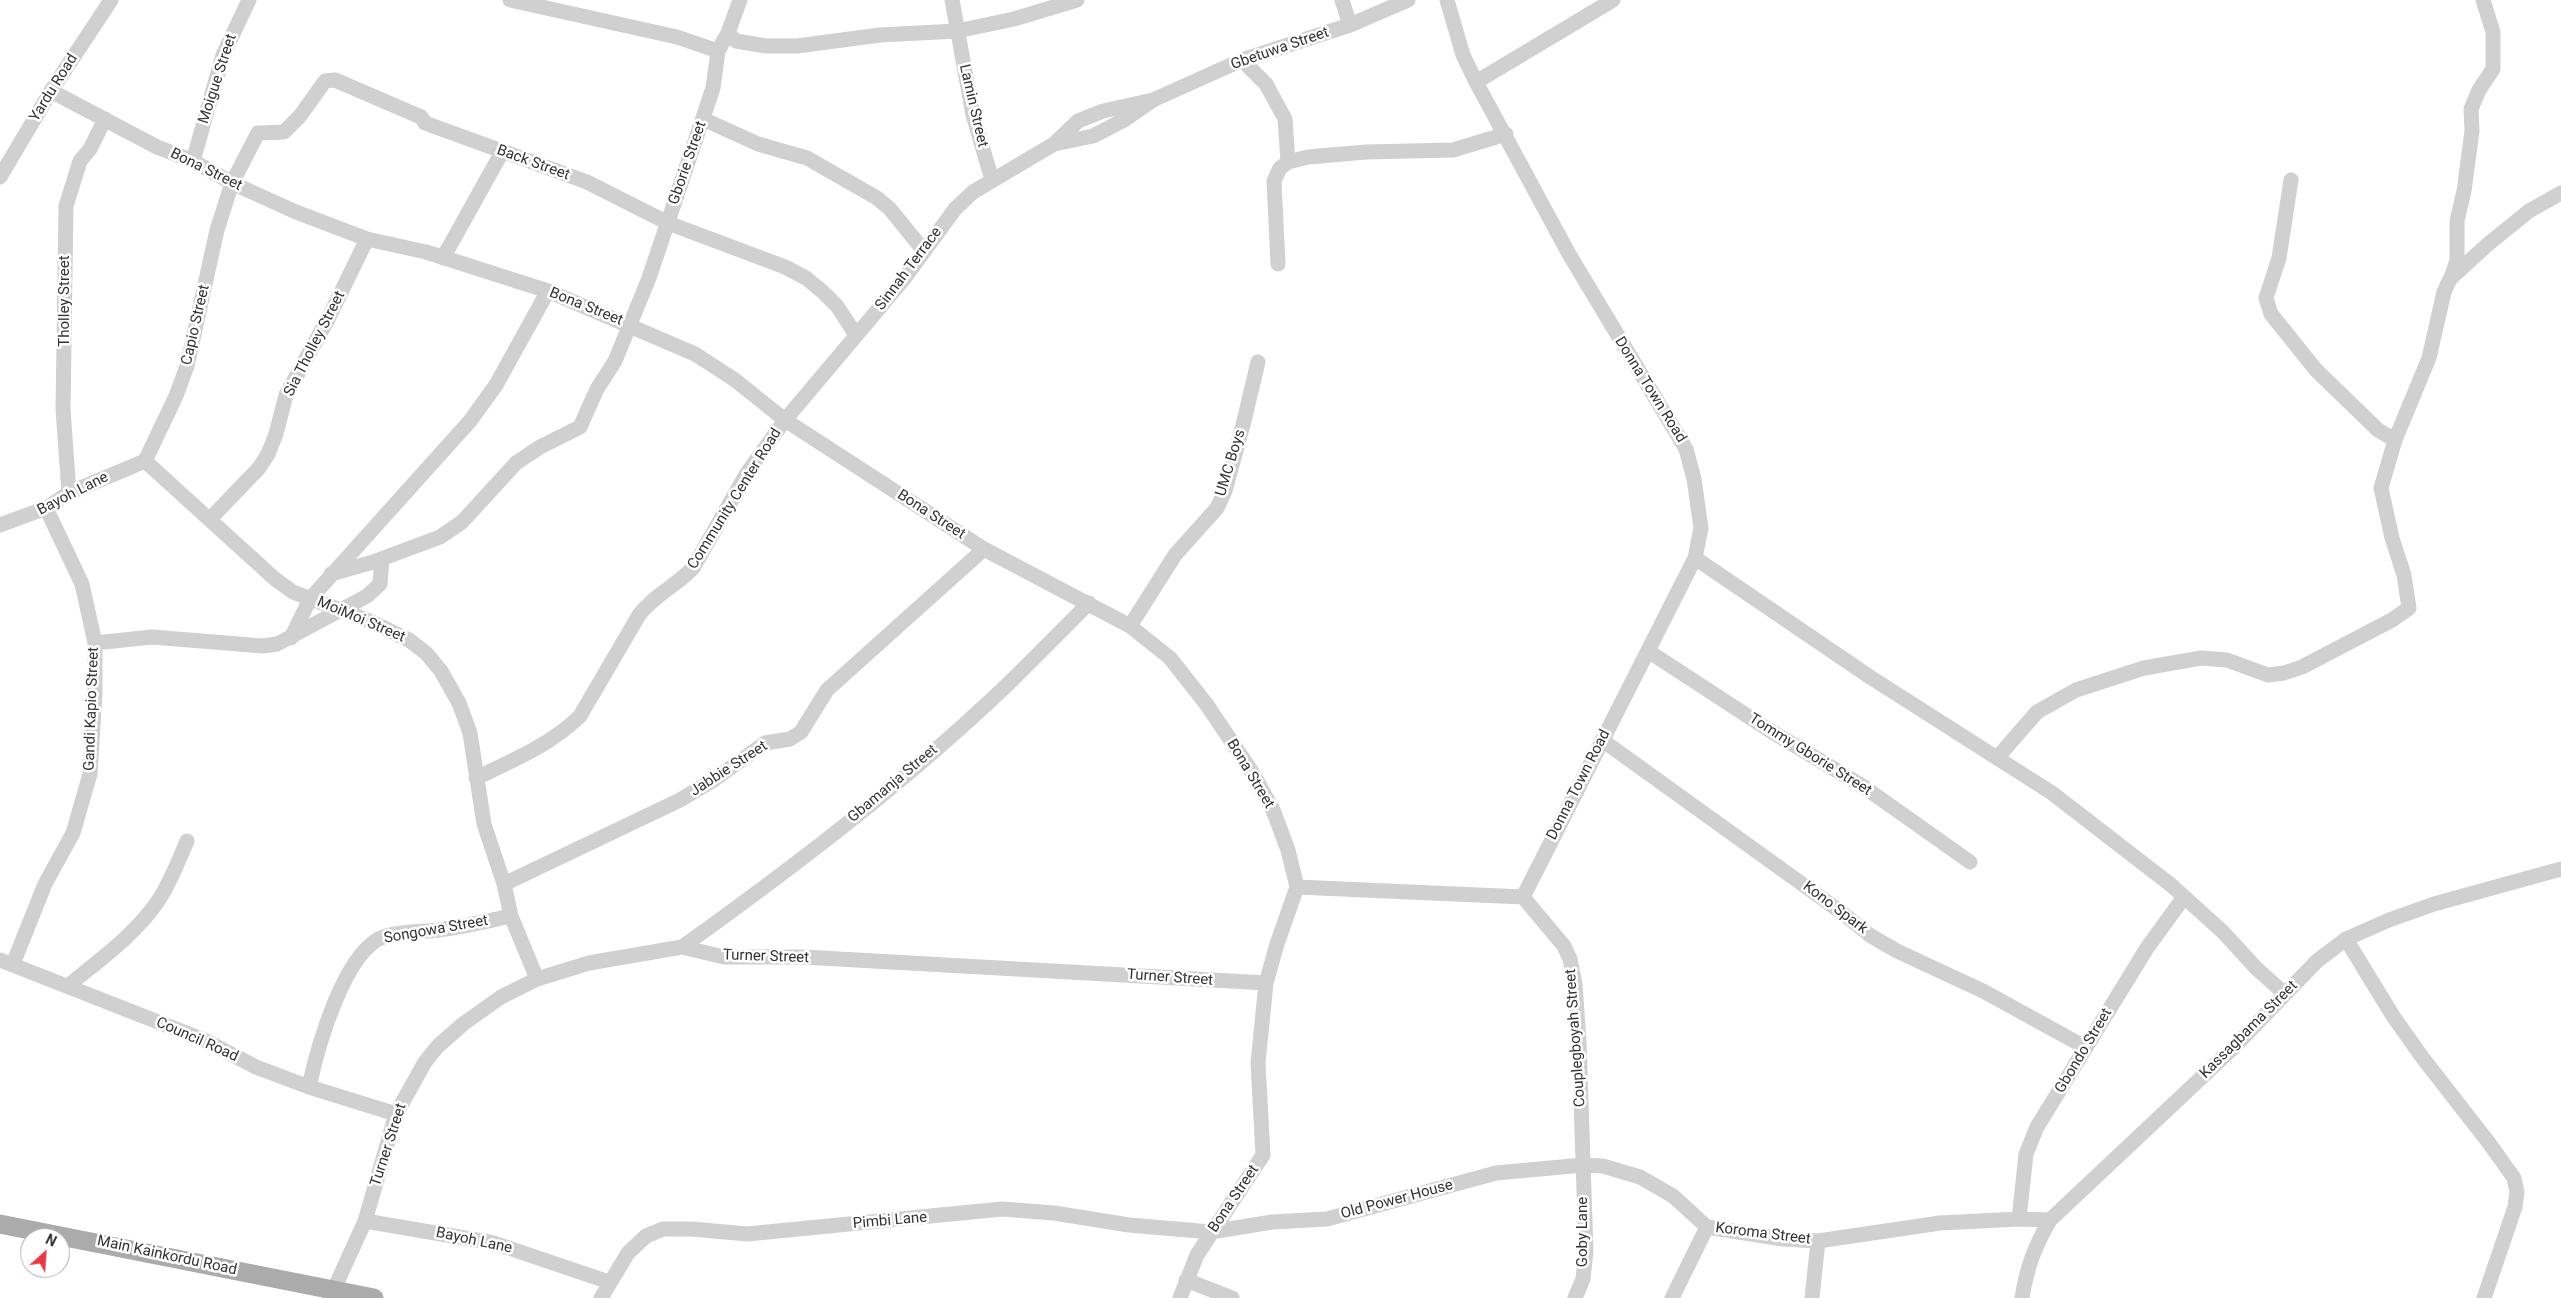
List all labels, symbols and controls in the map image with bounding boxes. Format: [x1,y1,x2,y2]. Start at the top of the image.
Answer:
street label: Gbetuwa Street [1229,24,1331,74]
street label: Moigue Street [195,32,241,126]
street label: Yardu Road [26,51,82,125]
street label: Lamin Street [955,63,991,149]
street label: Gborie Street [665,119,711,207]
street label: Back Street [494,142,572,184]
street label: Bona Street [167,145,245,195]
street label: Sinnah Terrace [872,224,946,314]
street label: Tholley Street [56,255,74,347]
street label: Capio Street [178,283,214,367]
street label: Bona Street [547,284,625,330]
street label: Sia Tholley Street [281,288,349,400]
street label: Donna Town Road [1610,334,1690,446]
street label: Community Center Road [684,425,786,573]
street label: UMC Boys [1212,427,1250,499]
street label: Bayoh Lane [34,468,112,520]
street label: Bona Street [894,486,968,544]
street label: MoiMoi Street [314,593,408,647]
street label: Gandi Kapio Street [81,647,103,771]
street label: Tommy Gborie Street [1745,710,1875,800]
street label: Donna Town Road [1543,727,1615,843]
street label: Bona Street [1222,736,1278,812]
street label: Jabbie Street [687,737,771,801]
street label: Gbamanja Street [845,741,941,827]
street label: Kono Spark [1799,878,1871,938]
street label: Songowa Street [383,912,489,948]
street label: Turner Street [723,947,809,967]
street label: Turner Street [1126,966,1214,990]
street label: Couplegboyah Street [1562,968,1590,1108]
street label: Kassagbama Street [2196,977,2302,1083]
street label: Gbondo Street [2052,1005,2116,1097]
street label: Council Road [153,1014,241,1066]
street label: Turner Street [367,1101,411,1189]
street label: Bona Street [1205,1162,1263,1236]
street label: Old Power House [1339,1176,1455,1224]
street label: Goby Lane [1574,1197,1592,1267]
street label: Pimbi Lane [852,1209,928,1233]
street label: Koroma Street [1714,1219,1812,1249]
street label: Bayoh Lane [434,1224,514,1258]
north arrow [20,1228,70,1278]
text: N [43,1231,59,1250]
street label: Main Kainkordu Road [95,1232,239,1280]

